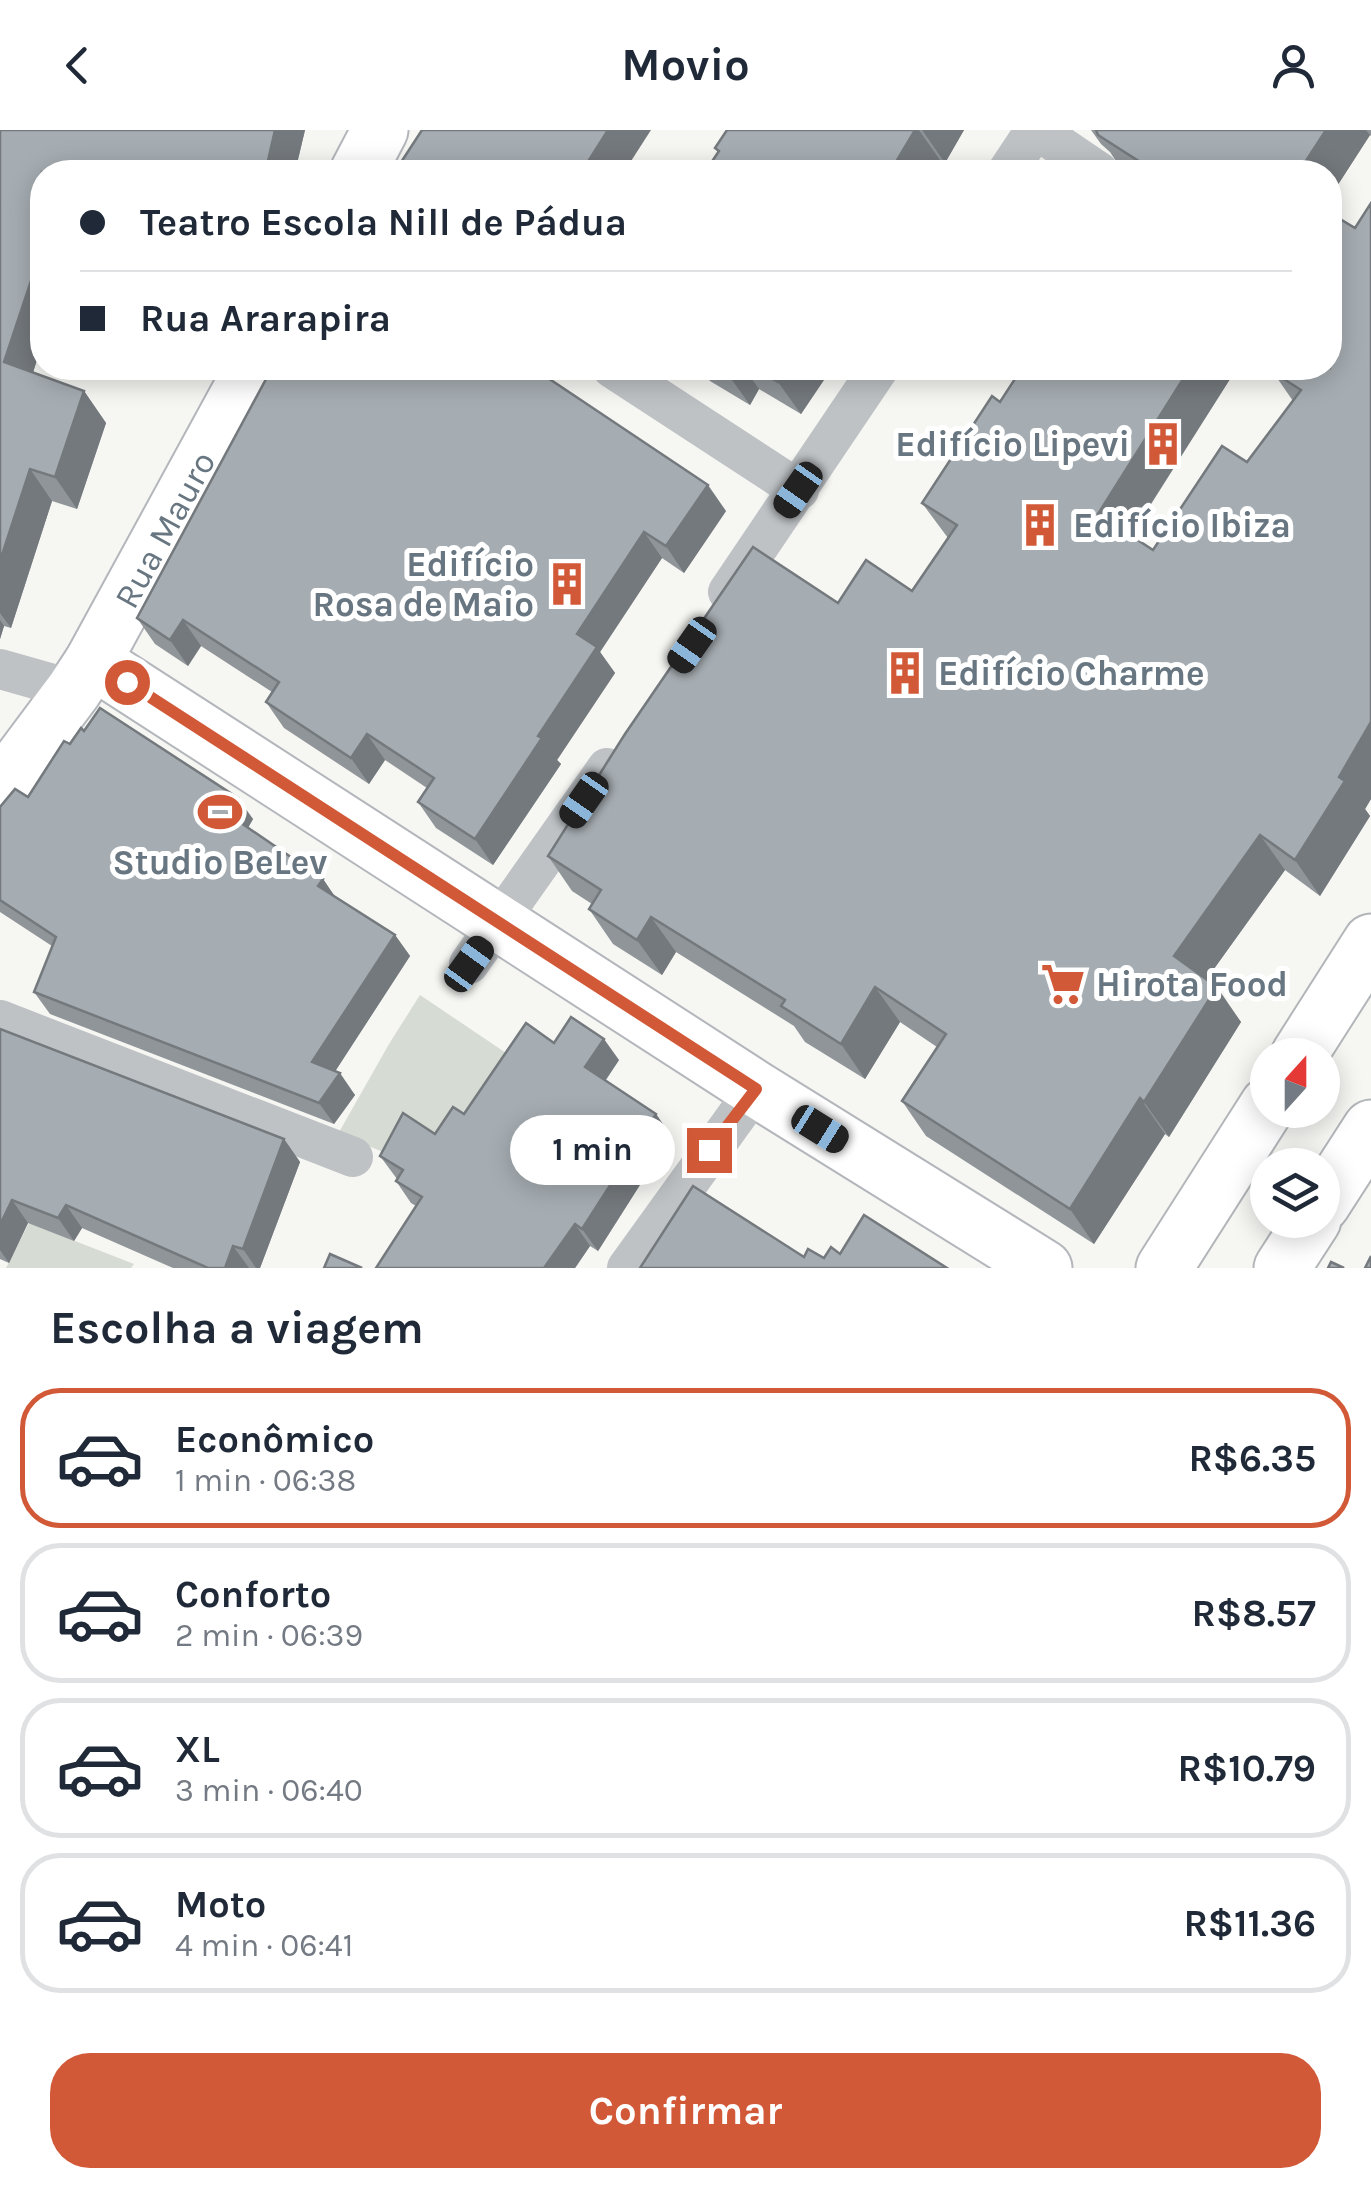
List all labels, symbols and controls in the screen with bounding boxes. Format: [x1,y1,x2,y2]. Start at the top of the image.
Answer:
icon: back [50,38,105,93]
icon: person [1266,38,1321,93]
text: Movio [621,39,750,91]
text: Teatro Escola Nill de Pádua [140,200,627,245]
text: Rua Ararapira [140,296,391,341]
building icon: Edifício Lipevi [1139,420,1187,468]
place label: Edifício Lipevi [895,424,1130,465]
street label: Rua Mauro [106,444,224,615]
car [769,457,827,523]
building icon: Edifício Ibiza [1016,501,1064,549]
place label: Edifício Ibiza [1073,505,1291,546]
place label: Edifício Rosa de Maio [313,544,534,625]
building icon: Edifício Rosa de Maio [543,560,591,608]
car [663,612,721,678]
building icon: Edifício Charme [881,649,929,697]
place label: Edifício Charme [938,653,1204,694]
route start [105,660,150,705]
car [555,767,613,833]
sports icon: Studio BeLev [196,788,244,836]
place label: Studio BeLev [113,842,327,883]
car [439,931,499,997]
supermarket icon: Hirota Food [1039,960,1087,1008]
place label: Hirota Food [1096,964,1288,1005]
north arrow [1250,1038,1340,1128]
map controls [1250,1038,1340,1238]
car [787,1100,853,1158]
callout: 1 min [509,1115,674,1185]
route end [687,1128,732,1173]
text: 1 min [552,1131,633,1168]
button: layers [1250,1148,1340,1238]
text: Escolha a viagem [50,1302,424,1354]
icon: car [55,1413,145,1503]
text: Econômico [175,1417,374,1462]
text: R$6.35 [1188,1436,1316,1481]
text: 1 min · 06:38 [175,1462,356,1499]
icon: car [55,1568,145,1658]
text: Conforto [175,1572,331,1617]
text: R$8.57 [1192,1591,1316,1636]
text: 2 min · 06:39 [175,1617,363,1654]
icon: car [55,1723,145,1813]
text: XL [175,1727,220,1772]
text: R$10.79 [1178,1746,1316,1791]
text: 3 min · 06:40 [175,1772,363,1809]
icon: car [55,1878,145,1968]
text: Moto [175,1882,266,1927]
text: R$11.36 [1183,1901,1316,1946]
text: 4 min · 06:41 [175,1927,353,1964]
button: Confirmar [50,2053,1321,2168]

